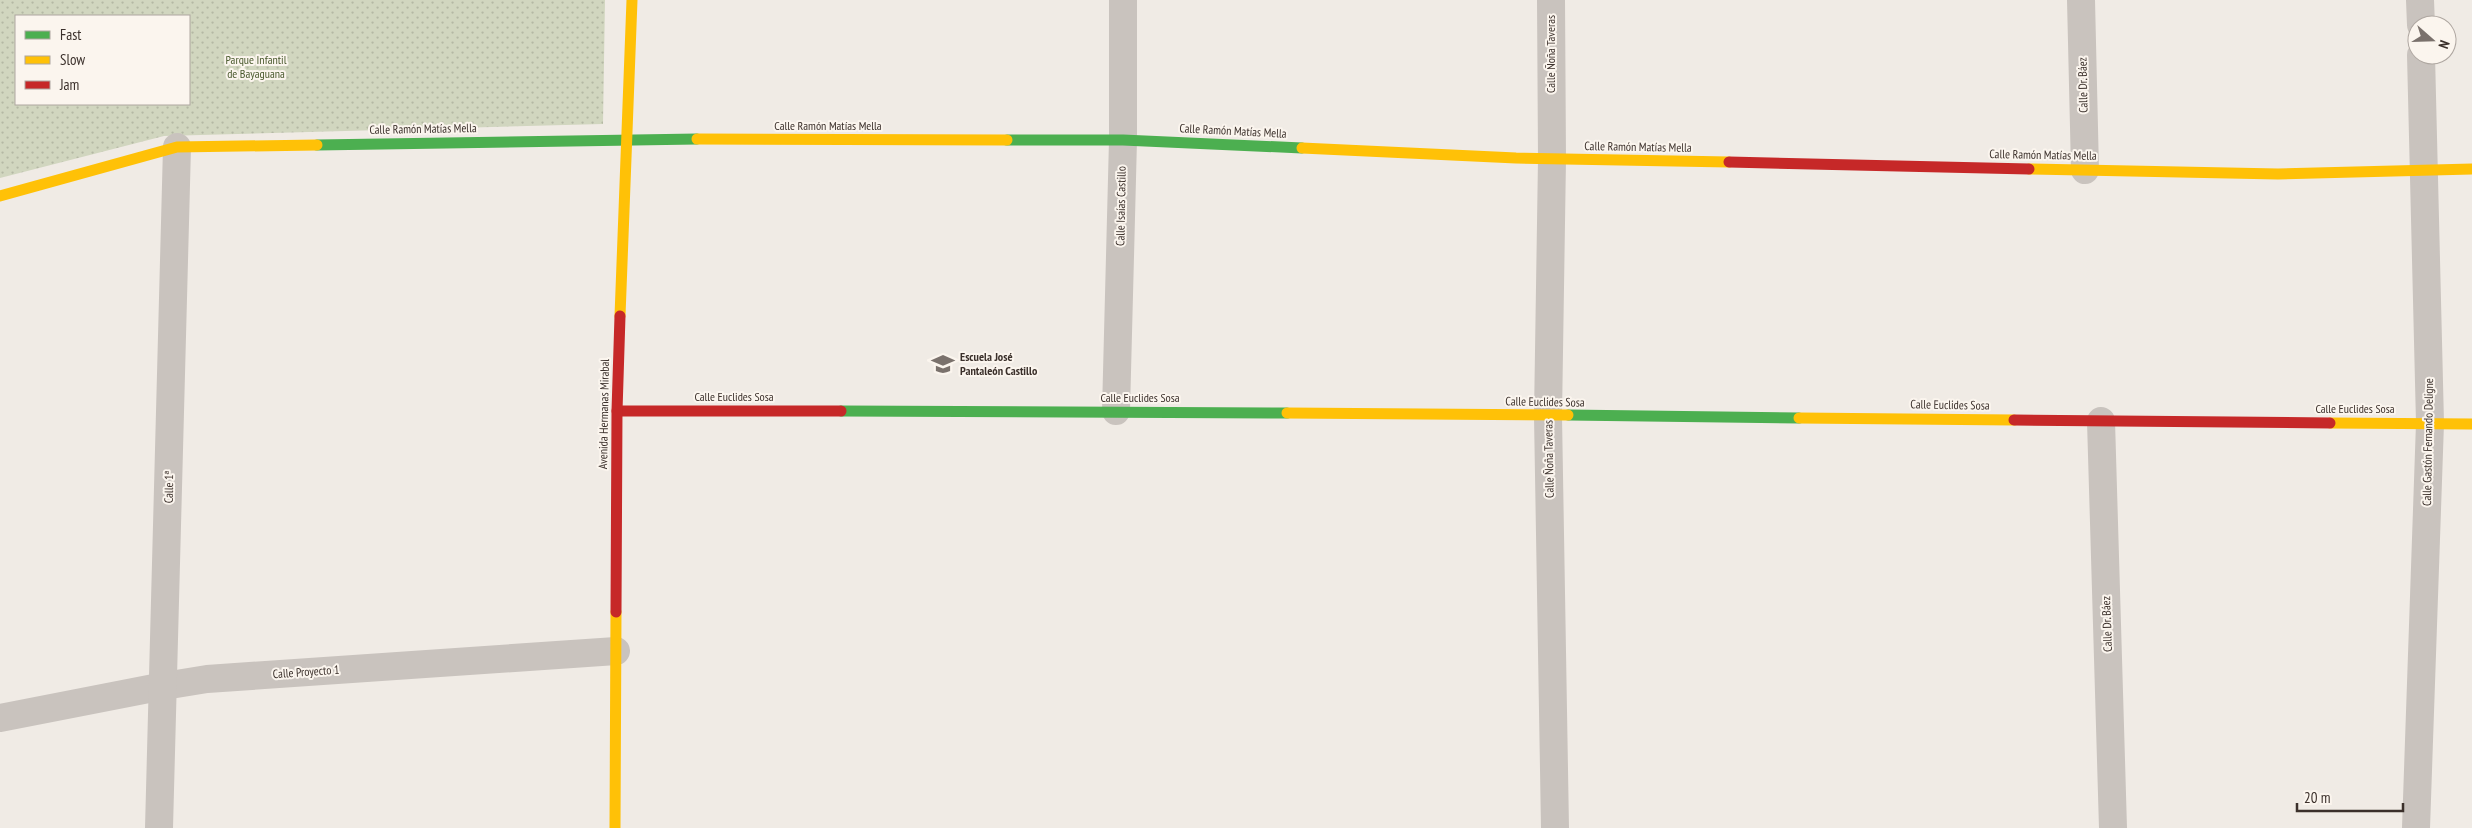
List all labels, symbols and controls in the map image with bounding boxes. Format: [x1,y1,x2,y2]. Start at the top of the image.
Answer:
legend [15,15,190,105]
street label: Calle Ñoña Taveras [1543,15,1558,93]
north arrow [2407,15,2457,65]
text: Fast [60,25,81,44]
text: N [2434,38,2454,51]
text: Slow [60,50,85,69]
park label: Parque Infantil de Bayaguana [226,52,287,81]
street label: Calle Dr. Báez [2075,57,2090,113]
text: Jam [59,75,79,94]
street label: Calle Ramón Matías Mella [774,118,882,133]
street label: Calle Ramón Matías Mella [369,120,477,137]
street label: Calle Ramón Matías Mella [1179,120,1287,141]
street label: Calle Ramón Matías Mella [1584,138,1692,155]
street label: Calle Ramón Matías Mella [1989,146,2097,163]
street label: Calle Isaías Castillo [1112,166,1129,246]
place label: Escuela José Pantaleón Castillo [960,349,1038,378]
school or university icon: Escuela José Pantaleón Castillo [930,351,956,377]
street label: Avenida Hermanas Mirabal [595,358,612,469]
street label: Calle Gastón Fernando Deligne [2419,378,2436,506]
street label: Calle Euclides Sosa [694,389,774,404]
street label: Calle Euclides Sosa [1100,390,1180,405]
street label: Calle Euclides Sosa [1505,393,1585,410]
street label: Calle Euclides Sosa [1910,396,1990,413]
street label: Calle Euclides Sosa [2315,401,2395,416]
street label: Calle Ñoña Taveras [1540,420,1557,498]
street label: Calle 1ª [161,470,176,503]
street label: Calle Dr. Báez [2098,596,2115,652]
street label: Calle Proyecto 1 [272,662,340,681]
scale bar [2297,780,2403,812]
text: 20 m [2304,788,2330,807]

